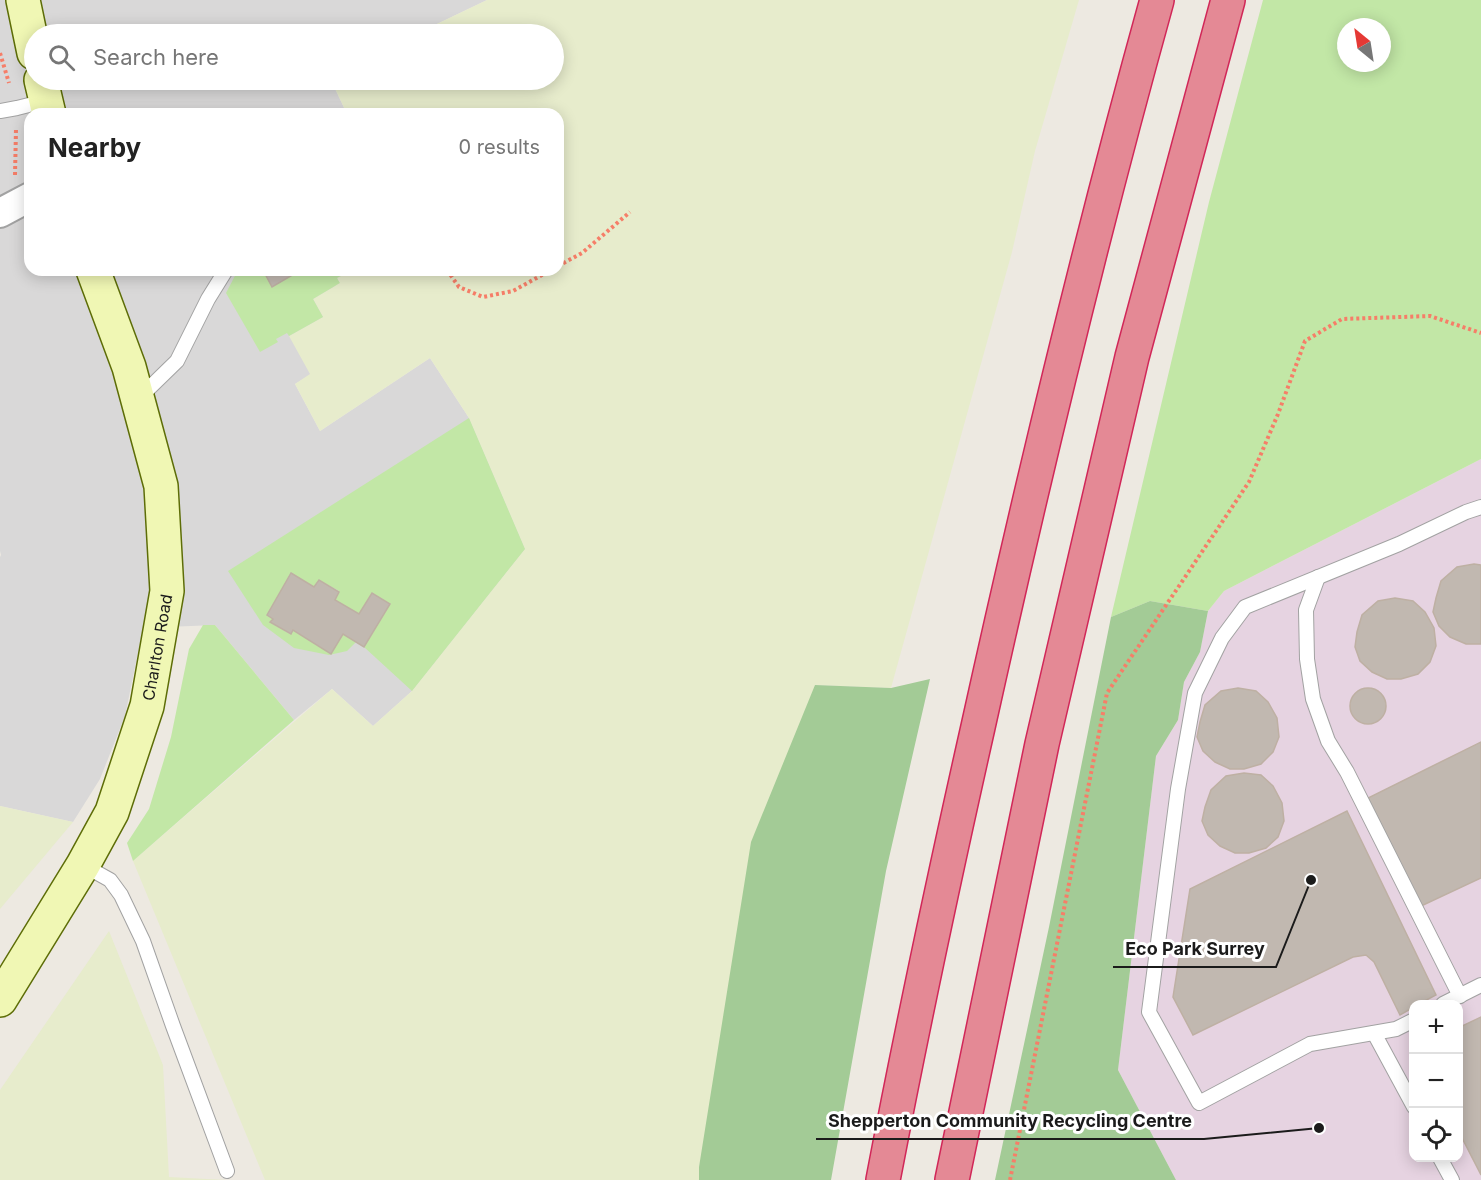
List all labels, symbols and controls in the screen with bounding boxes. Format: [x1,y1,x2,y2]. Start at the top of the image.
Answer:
north arrow [1337,18,1391,72]
search box [24,24,564,90]
icon: search [45,41,78,74]
text: Search here [93,44,219,70]
text: Nearby [48,132,141,163]
text: 0 results [458,135,540,159]
street label: Charlton Road [138,593,176,702]
callout: Eco Park Surrey [1113,931,1276,967]
text: Eco Park Surrey [1125,938,1265,959]
map controls [1409,1000,1463,1162]
button: + [1409,1000,1463,1054]
button: − [1409,1054,1463,1108]
callout: Shepperton Community Recycling Centre [816,1103,1204,1139]
button: locate [1409,1108,1463,1162]
text: Shepperton Community Recycling Centre [828,1110,1192,1131]

